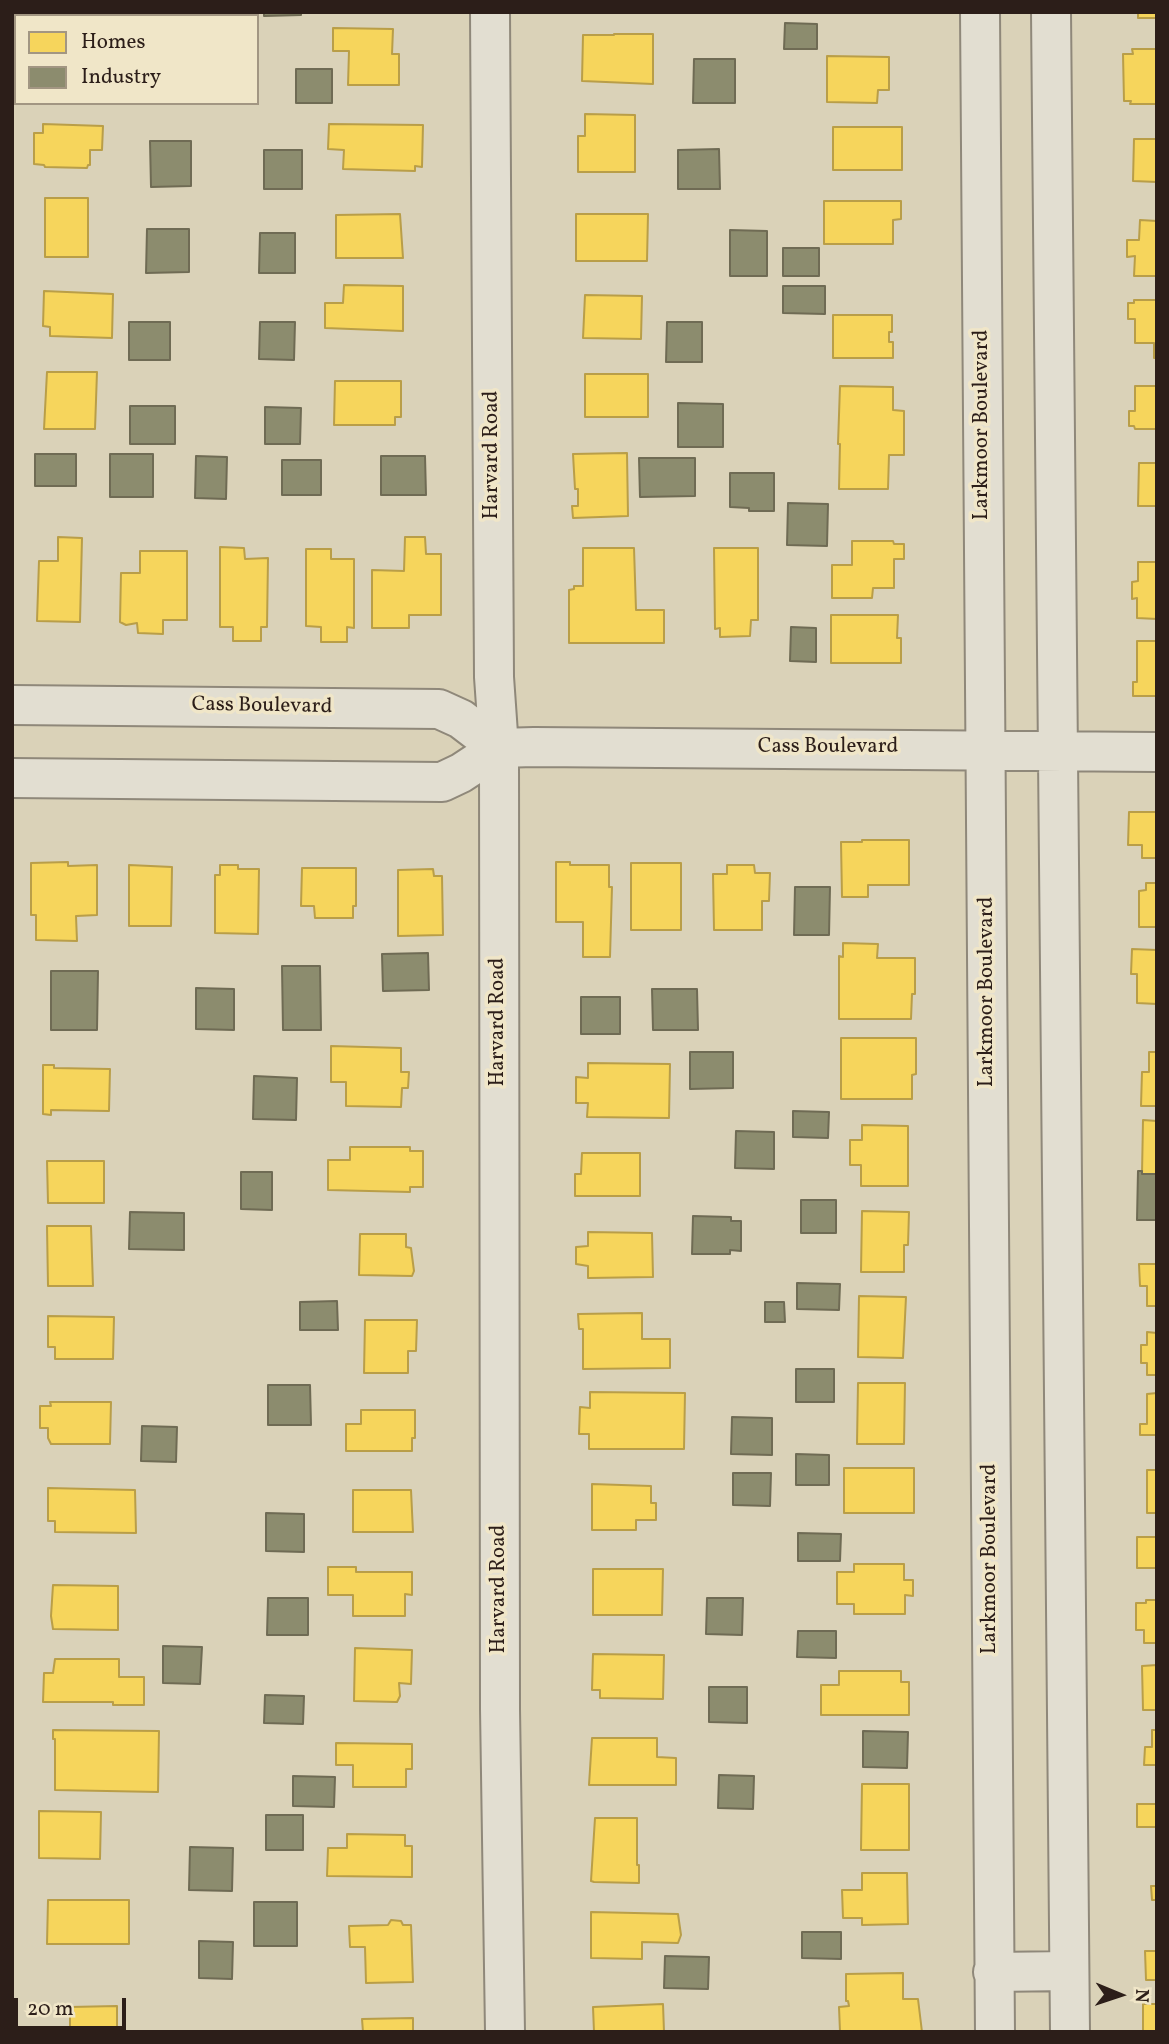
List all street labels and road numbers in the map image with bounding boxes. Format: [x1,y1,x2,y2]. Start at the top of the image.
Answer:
street label: Larkmoor Boulevard [970,330,996,520]
street label: Harvard Road [480,391,506,519]
street label: Cass Boulevard [191,693,333,721]
street label: Cass Boulevard [758,735,898,761]
street label: Larkmoor Boulevard [975,897,1001,1087]
street label: Harvard Road [486,958,512,1086]
street label: Larkmoor Boulevard [978,1464,1004,1654]
street label: Harvard Road [487,1525,513,1653]

